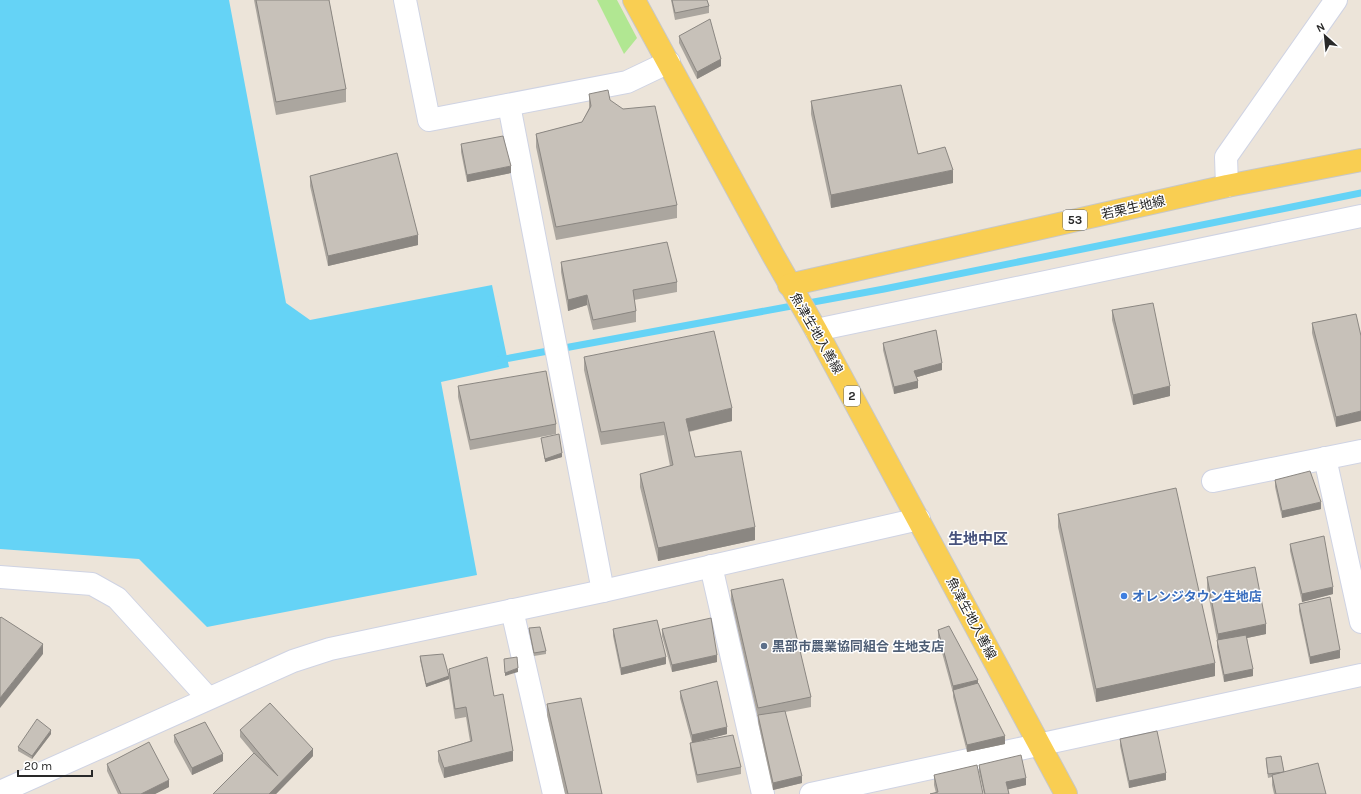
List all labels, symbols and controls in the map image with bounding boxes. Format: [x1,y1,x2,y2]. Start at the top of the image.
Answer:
north arrow [1305,16,1345,56]
text: N [1314,20,1327,35]
street label: 若栗生地線 [1100,193,1166,222]
road number: 53 [1063,210,1087,230]
street label: 魚津生地入善線 [787,290,846,376]
road number: 2 [844,386,860,406]
district label: 生地中区 [948,530,1008,548]
street label: 魚津生地入善線 [944,575,1000,662]
place label: オレンジタウン生地店 [1132,589,1262,604]
marker: オレンジタウン生地店 [1119,591,1129,601]
place label: 黒部市農業協同組合 生地支店 [772,639,944,654]
marker: 黒部市農業協同組合 生地支店 [759,641,769,651]
scale bar [18,752,92,778]
text: 20 m [24,759,52,773]

